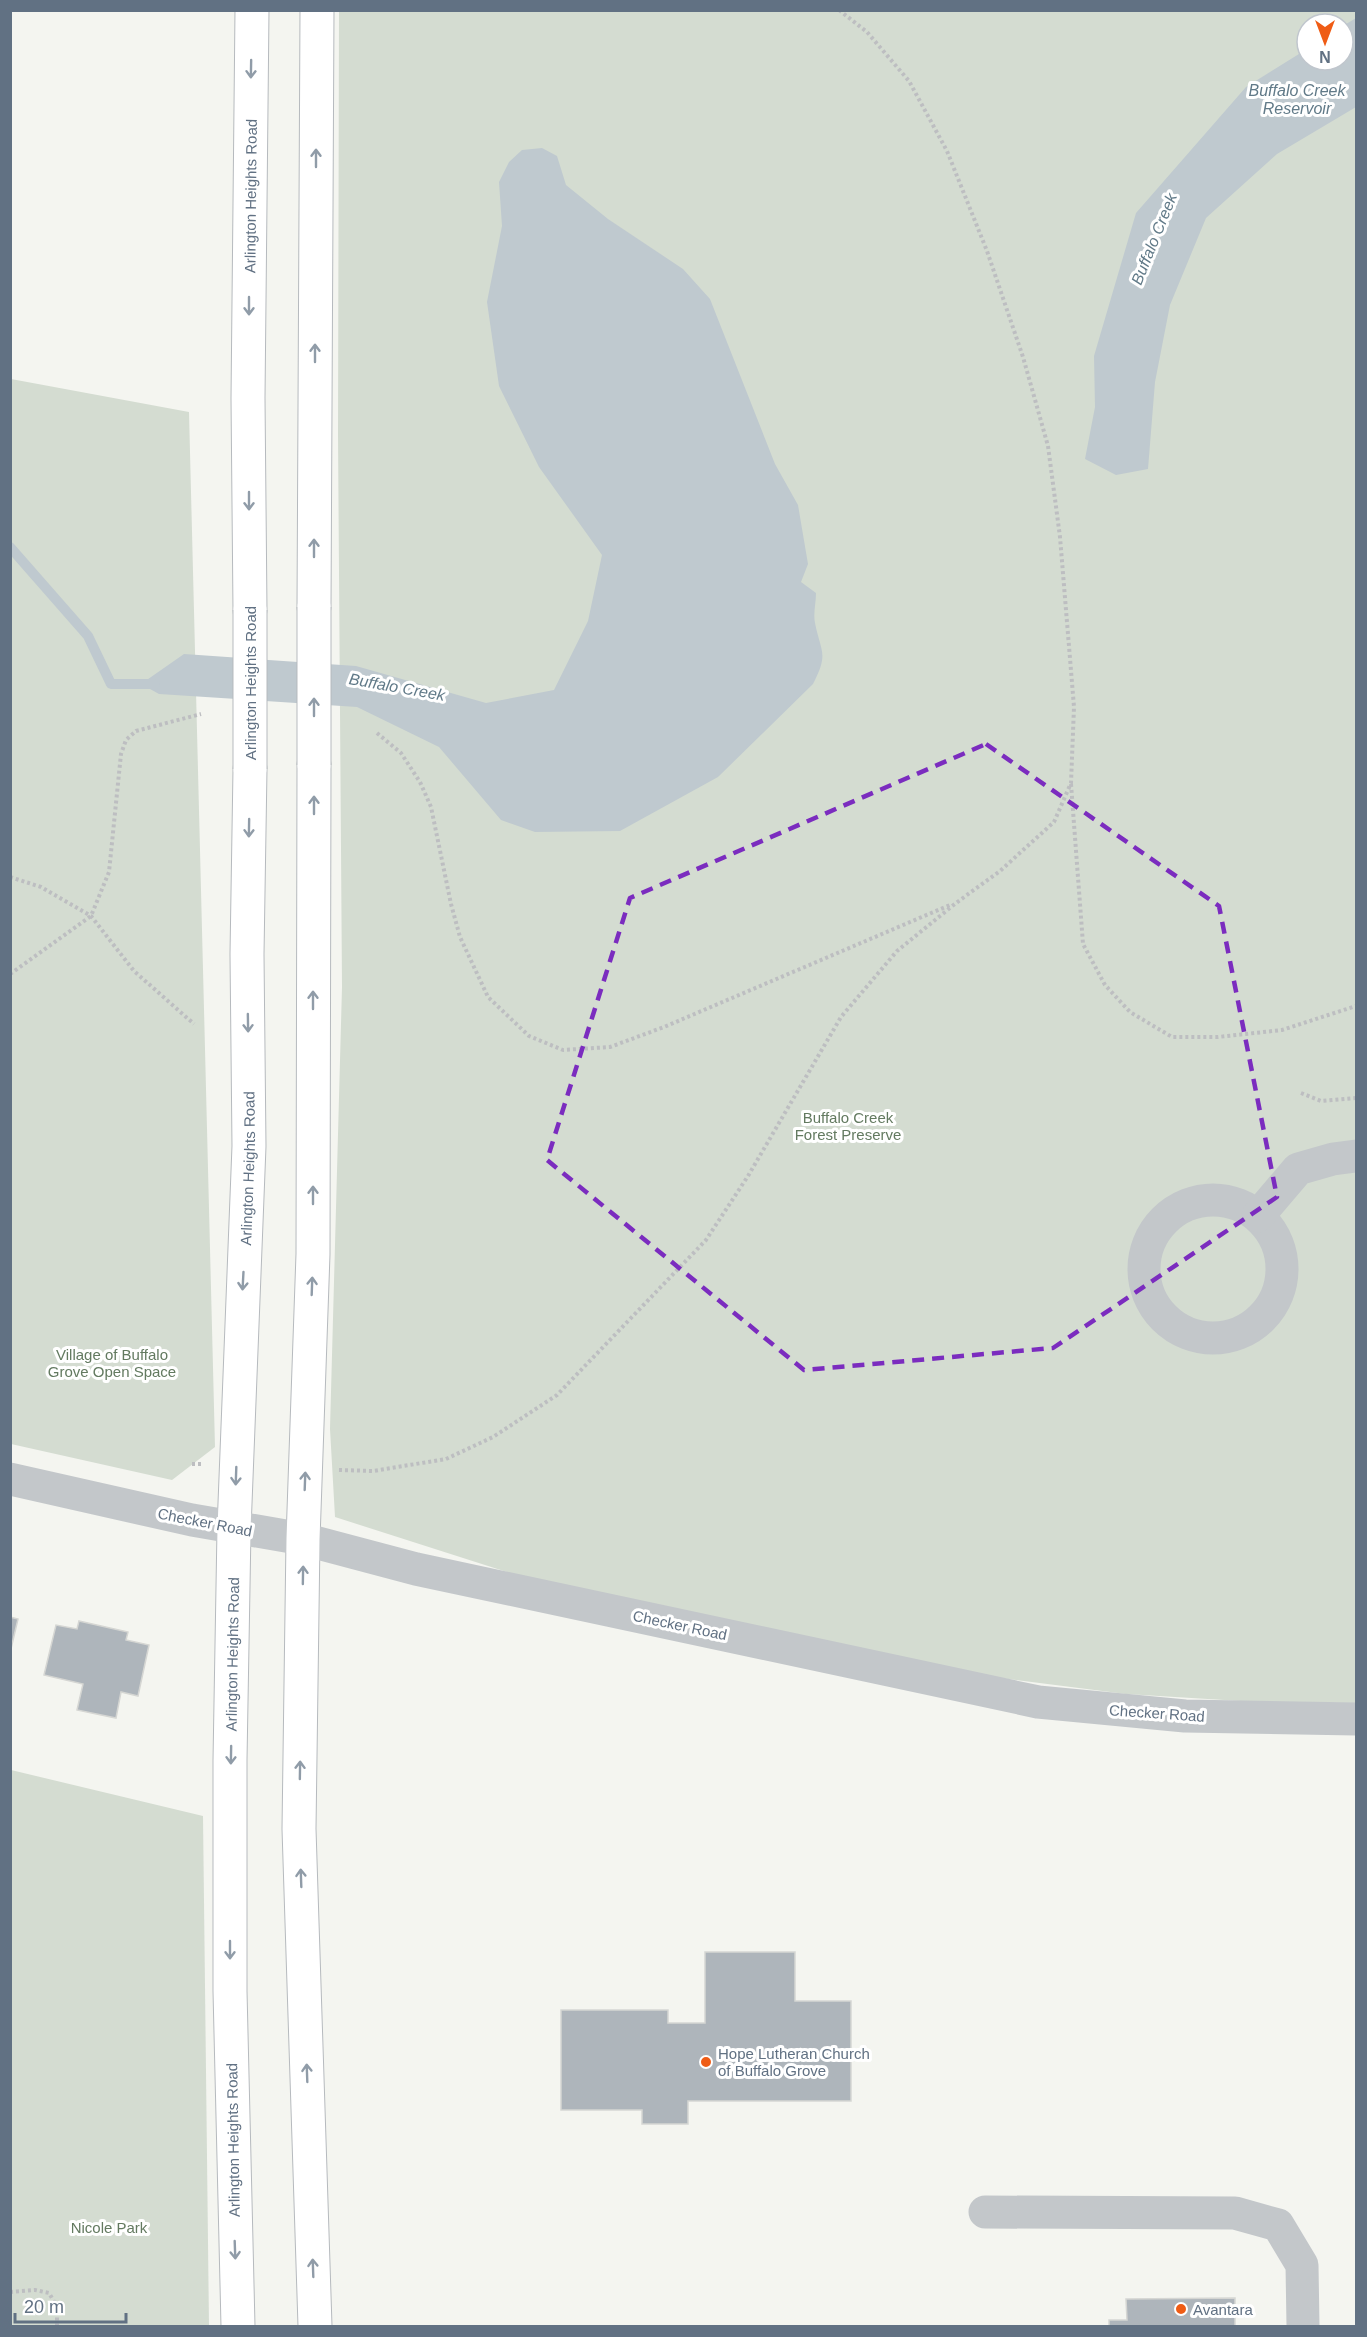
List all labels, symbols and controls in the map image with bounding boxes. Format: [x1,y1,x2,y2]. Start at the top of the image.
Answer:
north arrow [1295,12,1355,72]
text: N [1319,48,1331,65]
one-way arrow [245,58,257,78]
water label: Buffalo Creek Reservoir [1249,82,1346,117]
street label: Arlington Heights Road [241,119,259,273]
one-way arrow [310,149,322,169]
water label: Buffalo Creek [1128,190,1180,287]
one-way arrow [243,295,255,315]
one-way arrow [309,344,321,364]
one-way arrow [243,490,255,510]
one-way arrow [308,539,320,559]
street label: Arlington Heights Road [242,606,259,760]
water label: Buffalo Creek [348,670,447,704]
one-way arrow [308,697,320,717]
one-way arrow [308,796,319,816]
one-way arrow [243,817,255,837]
one-way arrow [307,991,319,1011]
one-way arrow [242,1012,254,1032]
street label: Arlington Heights Road [237,1091,258,1246]
park label: Buffalo Creek Forest Preserve [795,1109,901,1143]
one-way arrow [307,1186,319,1206]
one-way arrow [238,1270,249,1290]
one-way arrow [306,1276,318,1296]
park label: Village of Buffalo Grove Open Space [48,1346,176,1380]
one-way arrow [230,1465,242,1485]
one-way arrow [300,1471,311,1491]
street label: Checker Road [156,1505,254,1539]
one-way arrow [297,1566,308,1586]
street label: Arlington Heights Road [222,1577,242,1731]
street label: Checker Road [631,1607,729,1643]
street label: Checker Road [1109,1701,1205,1725]
one-way arrow [225,1745,236,1765]
one-way arrow [294,1761,306,1781]
one-way arrow [295,1869,307,1889]
one-way arrow [224,1940,236,1960]
place label: Hope Lutheran Church of Buffalo Grove [718,2045,870,2079]
marker: Hope Lutheran Church of Buffalo Grove [699,2055,713,2069]
street label: Arlington Heights Road [223,2063,243,2217]
one-way arrow [302,2064,313,2084]
park label: Nicole Park [71,2219,148,2236]
one-way arrow [230,2240,241,2260]
one-way arrow [308,2259,319,2279]
scale bar [15,2286,126,2324]
text: 20 m [24,2297,64,2317]
place label: Avantara [1193,2301,1253,2318]
marker: Avantara [1174,2302,1188,2316]

